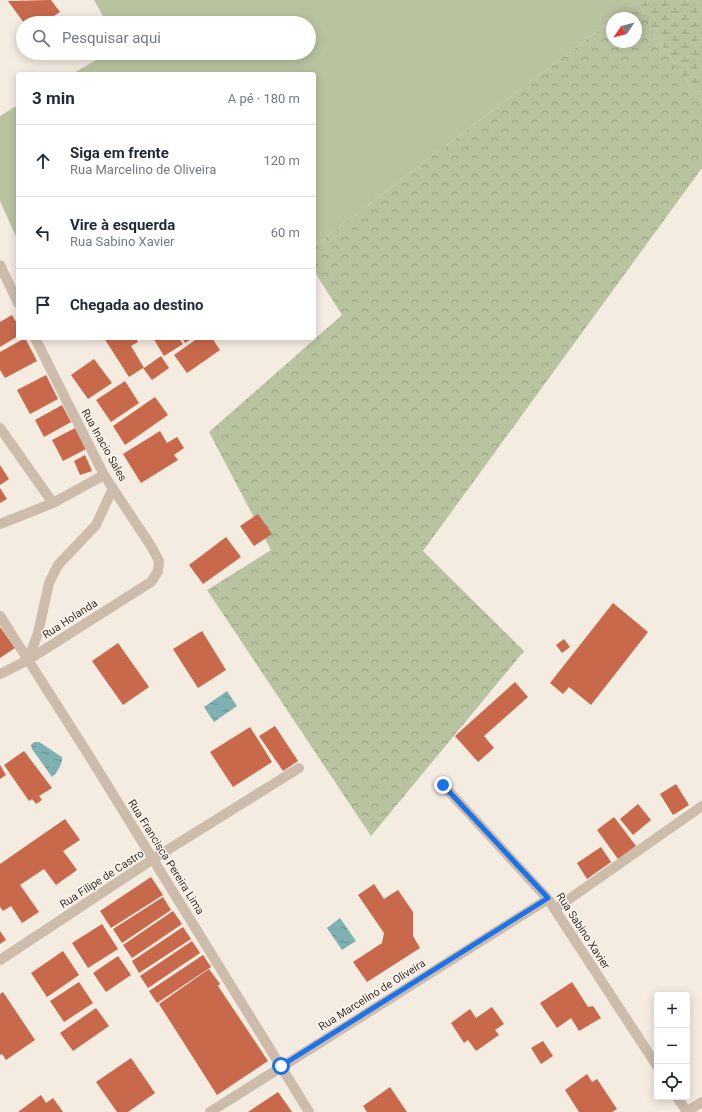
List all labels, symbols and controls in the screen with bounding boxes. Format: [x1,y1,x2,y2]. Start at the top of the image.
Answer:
north arrow [606,12,642,48]
search box [16,16,316,60]
icon: search [30,27,52,49]
text: Pesquisar aqui [62,29,161,47]
text: 3 min [32,88,75,108]
text: A pé · 180 m [228,91,300,106]
text: Siga em frente [70,144,169,162]
icon: ahead [32,150,54,172]
text: 120 m [263,153,300,168]
text: Rua Marcelino de Oliveira [70,162,216,177]
text: Vire à esquerda [70,216,175,234]
icon: left [32,222,54,244]
text: 60 m [271,225,300,240]
text: Rua Sabino Xavier [70,234,174,249]
icon: arrive [32,294,54,316]
text: Chegada ao destino [70,296,204,314]
street label: Rua Inacio Sales [79,407,129,484]
street label: Rua Holanda [40,596,100,642]
route end [434,776,452,794]
street label: Rua Francisca Pereira Lima [125,797,207,917]
street label: Rua Filipe de Castro [58,847,146,911]
street label: Rua Sabino Xavier [553,890,613,972]
street label: Rua Marcelino de Oliveira [316,957,428,1033]
map controls [654,992,690,1100]
button: + [654,992,690,1028]
button: − [654,1028,690,1064]
route start [272,1057,290,1075]
button: locate [654,1064,690,1100]

